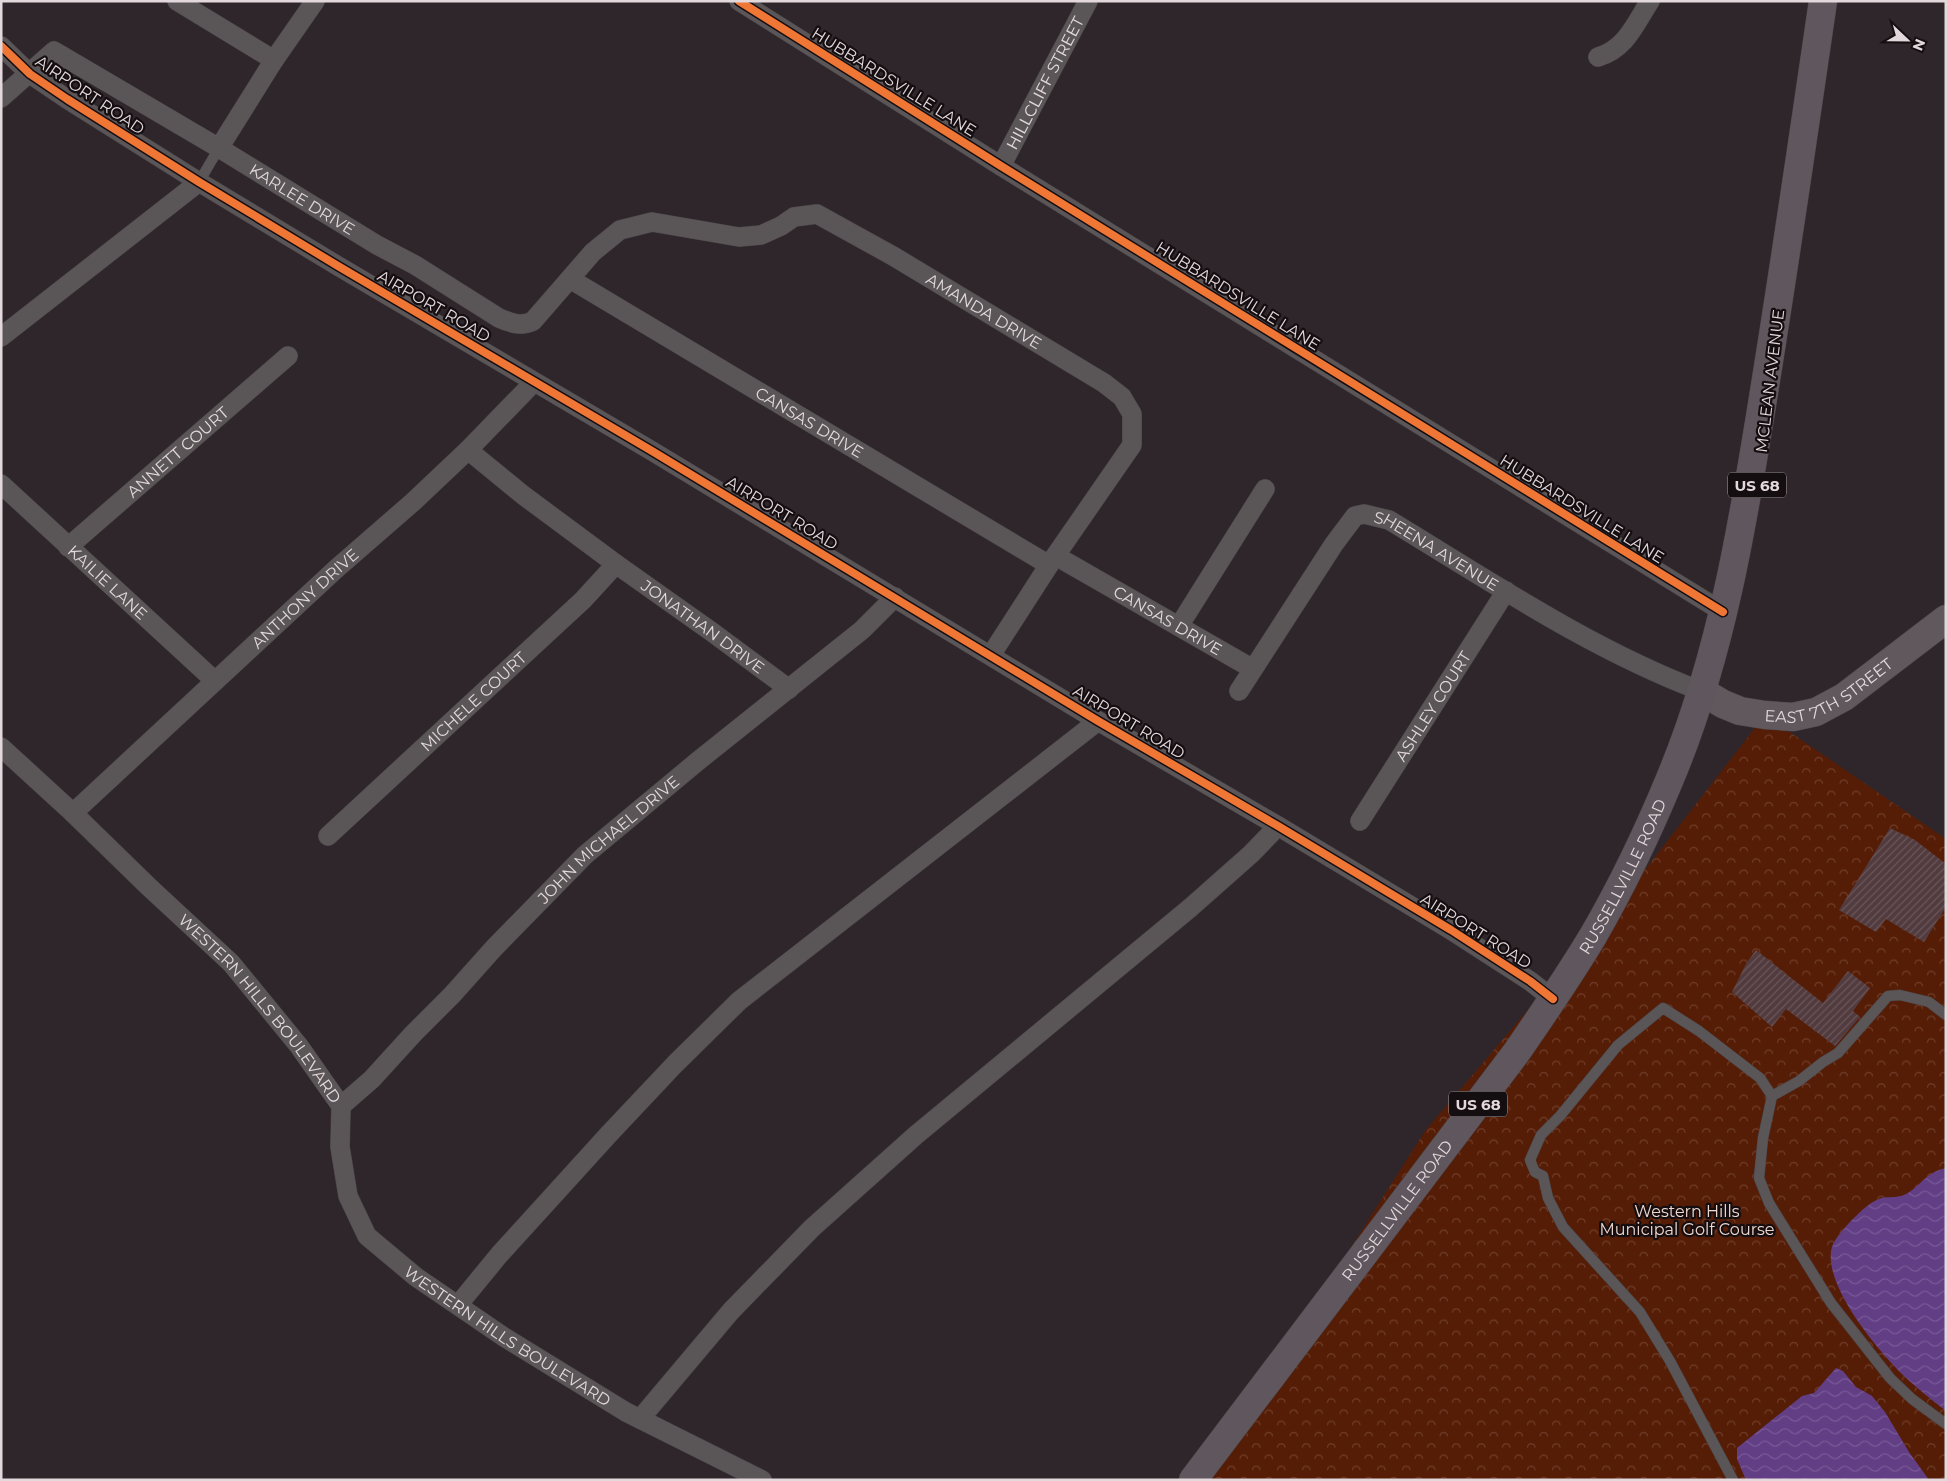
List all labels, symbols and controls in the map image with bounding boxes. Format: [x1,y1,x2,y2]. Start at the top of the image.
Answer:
street label: HILLCLIFF STREET [1002,12,1088,153]
north arrow [1882,15,1932,65]
street label: HUBBARDSVILLE LANE [808,24,980,140]
text: N [1909,36,1930,53]
street label: AIRPORT ROAD [32,52,148,138]
street label: KARLEE DRIVE [246,160,358,239]
street label: HUBBARDSVILLE LANE [1152,238,1324,354]
street label: AIRPORT ROAD [374,266,494,346]
street label: AMANDA DRIVE [923,269,1045,353]
street label: MCLEAN AVENUE [1752,308,1788,454]
street label: CANSAS DRIVE [752,383,867,461]
street label: ANNETT COURT [123,402,233,501]
street label: HUBBARDSVILLE LANE [1496,451,1668,567]
street label: AIRPORT ROAD [723,472,841,554]
road number: US 68 [1728,472,1786,498]
street label: SHEENA AVENUE [1372,507,1502,595]
street label: KAILIE LANE [64,541,151,623]
street label: ANTHONY DRIVE [247,544,362,652]
street label: JONATHAN DRIVE [637,575,768,677]
street label: CANSAS DRIVE [1110,582,1226,659]
street label: MICHELE COURT [417,647,531,755]
street label: ASHLEY COURT [1391,647,1475,765]
street label: EAST 7TH STREET [1764,653,1897,727]
street label: AIRPORT ROAD [1070,681,1188,763]
street label: JOHN MICHAEL DRIVE [533,771,683,908]
street label: RUSSELLVILLE ROAD [1575,796,1670,958]
street label: AIRPORT ROAD [1417,889,1535,973]
street label: WESTERN HILLS BOULEVARD [175,910,345,1107]
road number: US 68 [1449,1092,1507,1116]
street label: RUSSELLVILLE ROAD [1338,1136,1456,1285]
park label: Western Hills Municipal Golf Course [1599,1202,1775,1239]
street label: WESTERN HILLS BOULEVARD [401,1262,614,1410]

